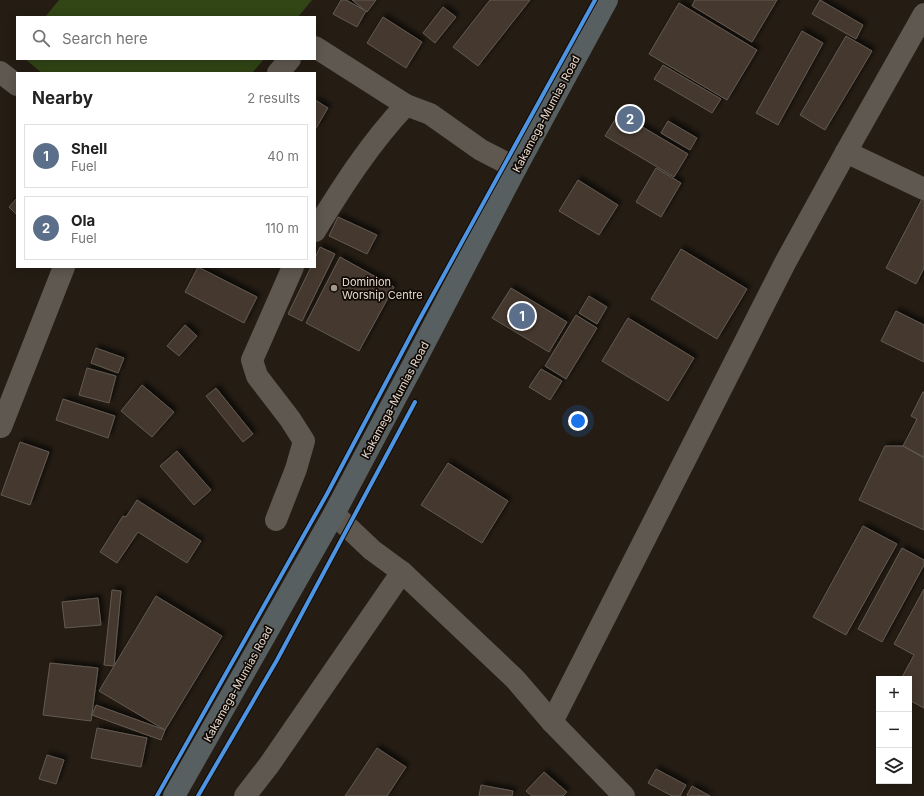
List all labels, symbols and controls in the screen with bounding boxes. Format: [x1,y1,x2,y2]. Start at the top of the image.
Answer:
search box [16,16,316,60]
icon: search [30,27,52,49]
text: Search here [62,29,148,48]
street label: Kakamega-Mumias Road [509,53,583,175]
text: Nearby [32,88,93,108]
text: 2 results [247,90,300,106]
pin: 2 [617,104,643,134]
text: Shell [71,139,107,158]
text: 1 [43,148,49,164]
text: 40 m [267,148,299,164]
text: Fuel [71,158,97,174]
text: Ola [71,211,95,230]
text: 2 [42,220,50,236]
text: 110 m [265,220,299,236]
text: Fuel [71,230,97,246]
place label: Dominion Worship Centre [342,275,423,302]
marker: Dominion Worship Centre [329,283,339,293]
pin: 1 [509,301,535,331]
street label: Kakamega-Mumias Road [358,339,432,461]
your location [568,411,588,431]
street label: Kakamega-Mumias Road [200,624,276,744]
map controls [876,676,912,784]
button: + [876,676,912,712]
button: − [876,712,912,748]
button: layers [876,748,912,784]

